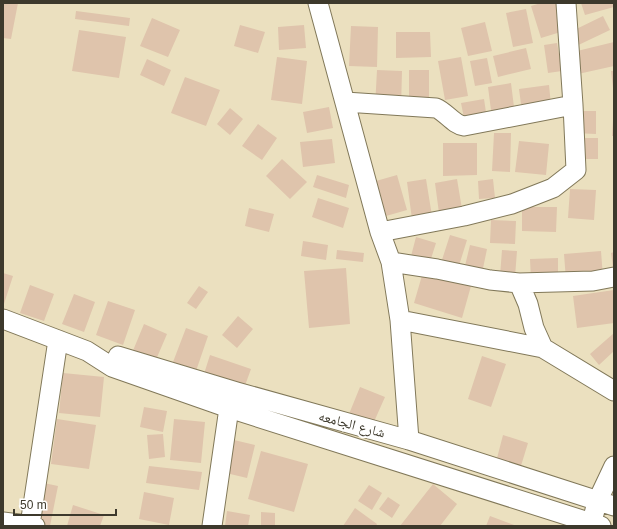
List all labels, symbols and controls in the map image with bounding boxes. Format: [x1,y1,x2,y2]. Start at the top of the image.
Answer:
street label: شارع الجامعه [316,407,387,442]
scale bar [14,491,116,517]
text: 50 m [20,498,47,512]

